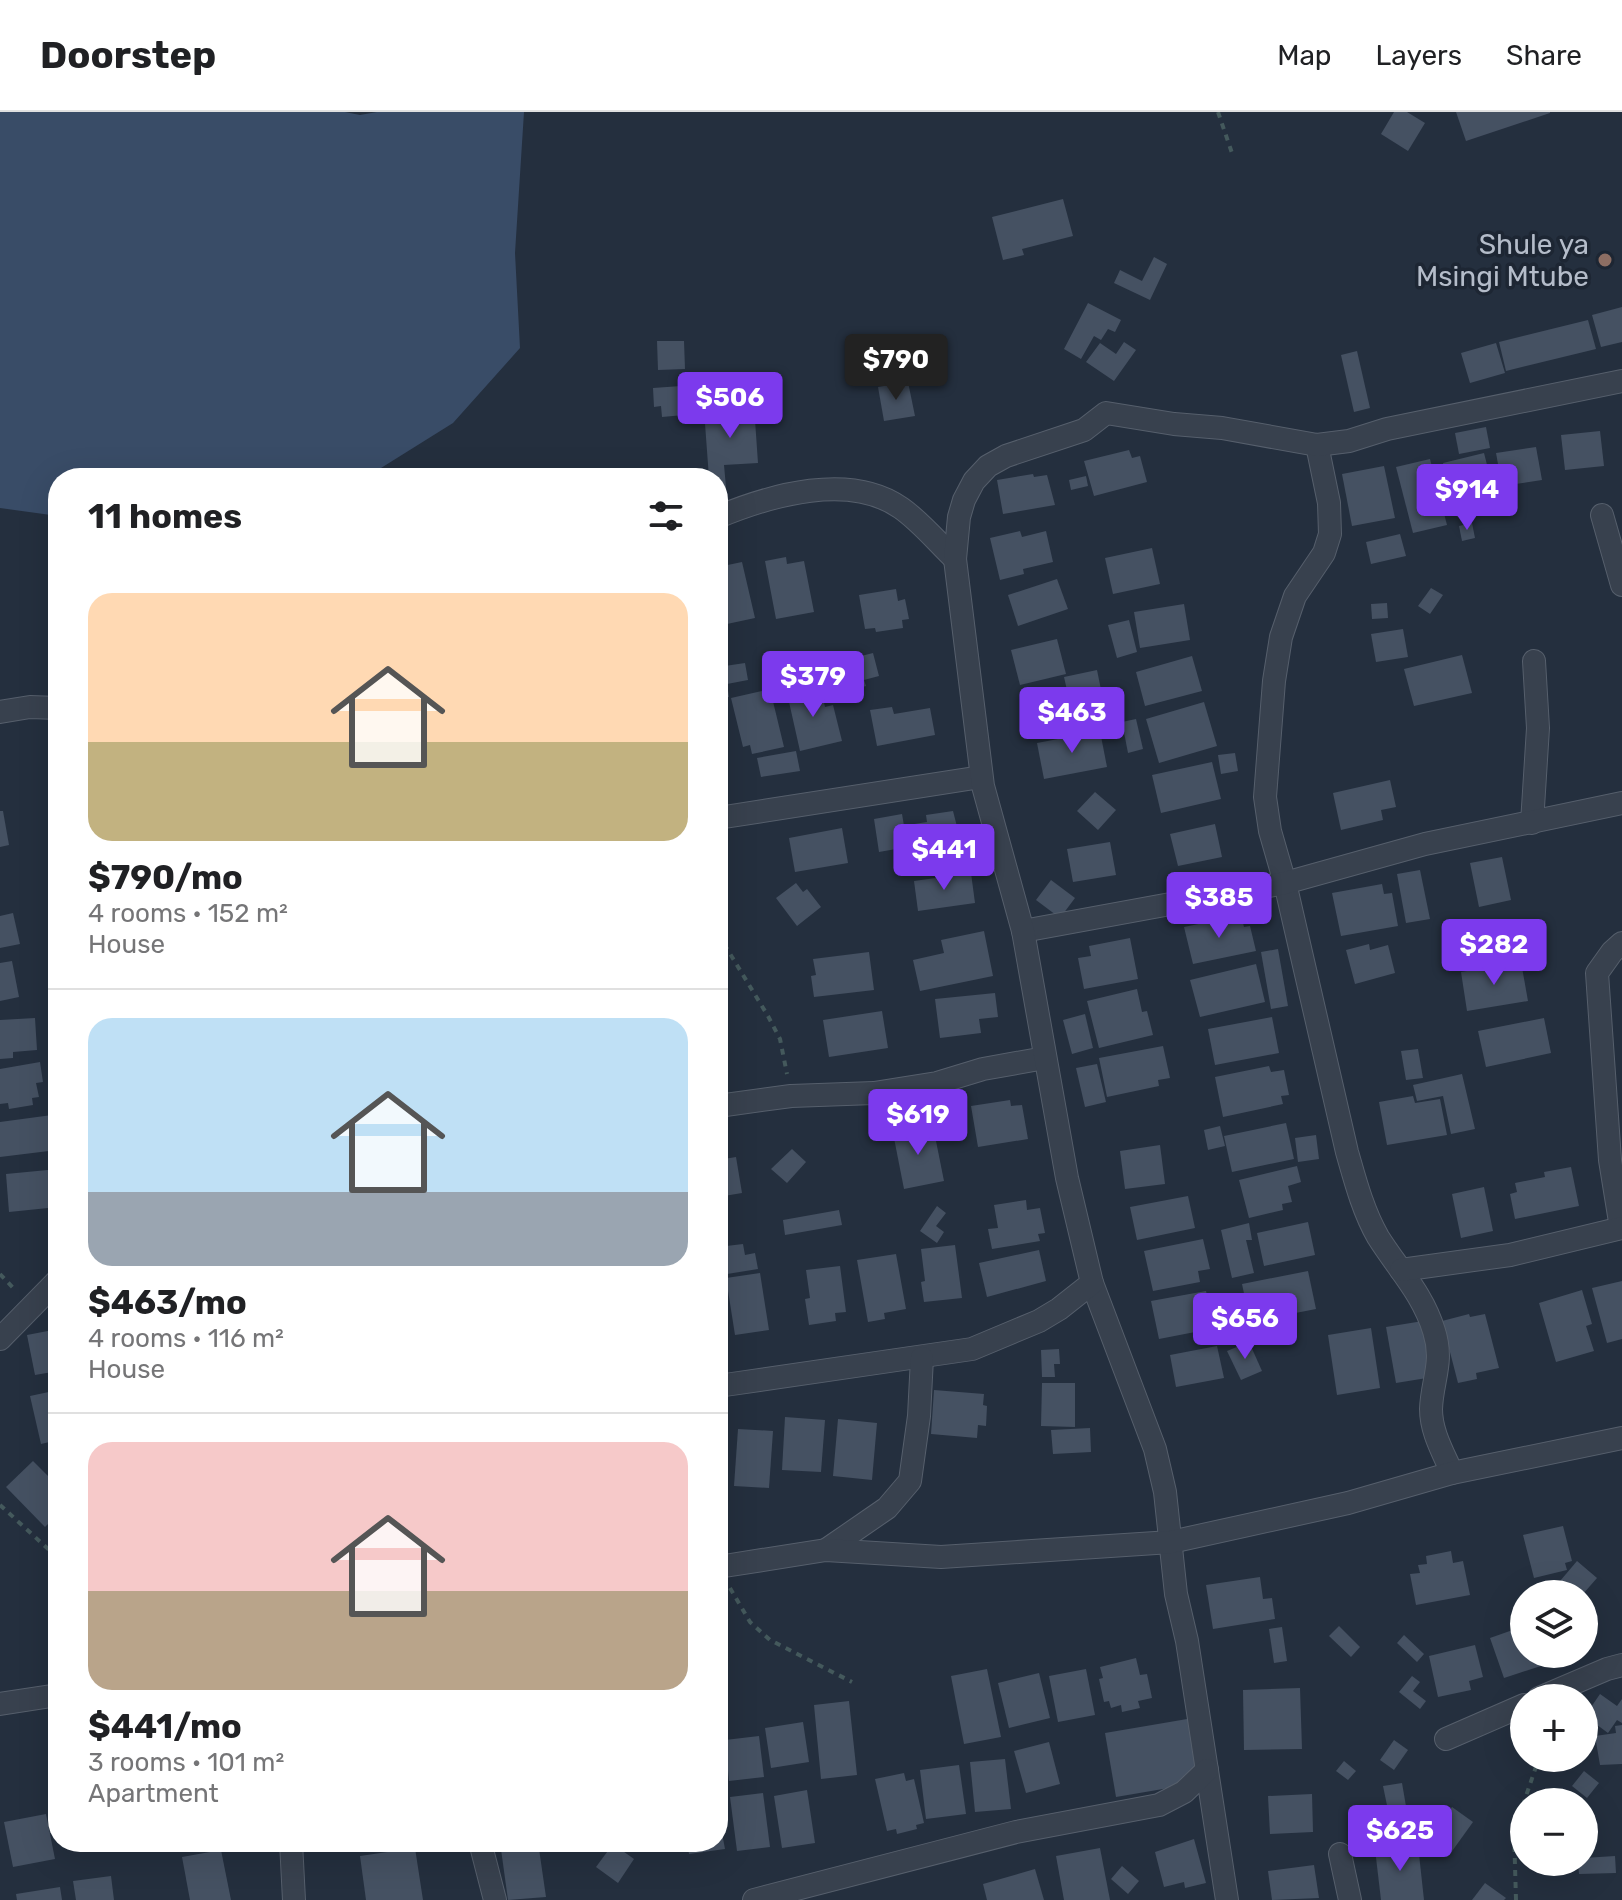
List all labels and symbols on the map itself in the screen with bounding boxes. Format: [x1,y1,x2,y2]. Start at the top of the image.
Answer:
place label: Shule ya Msingi Mtube [1416,228,1589,293]
marker: Shule ya Msingi Mtube [1596,251,1614,269]
pin: $790 [849,334,943,402]
pin: $506 [683,372,777,440]
pin: $914 [1420,464,1514,532]
pin: $379 [766,651,860,719]
pin: $463 [1025,687,1119,755]
pin: $441 [897,824,991,892]
pin: $385 [1172,872,1266,940]
pin: $282 [1447,919,1541,987]
pin: $619 [871,1089,965,1157]
pin: $656 [1198,1293,1292,1361]
pin: $625 [1353,1805,1447,1873]

